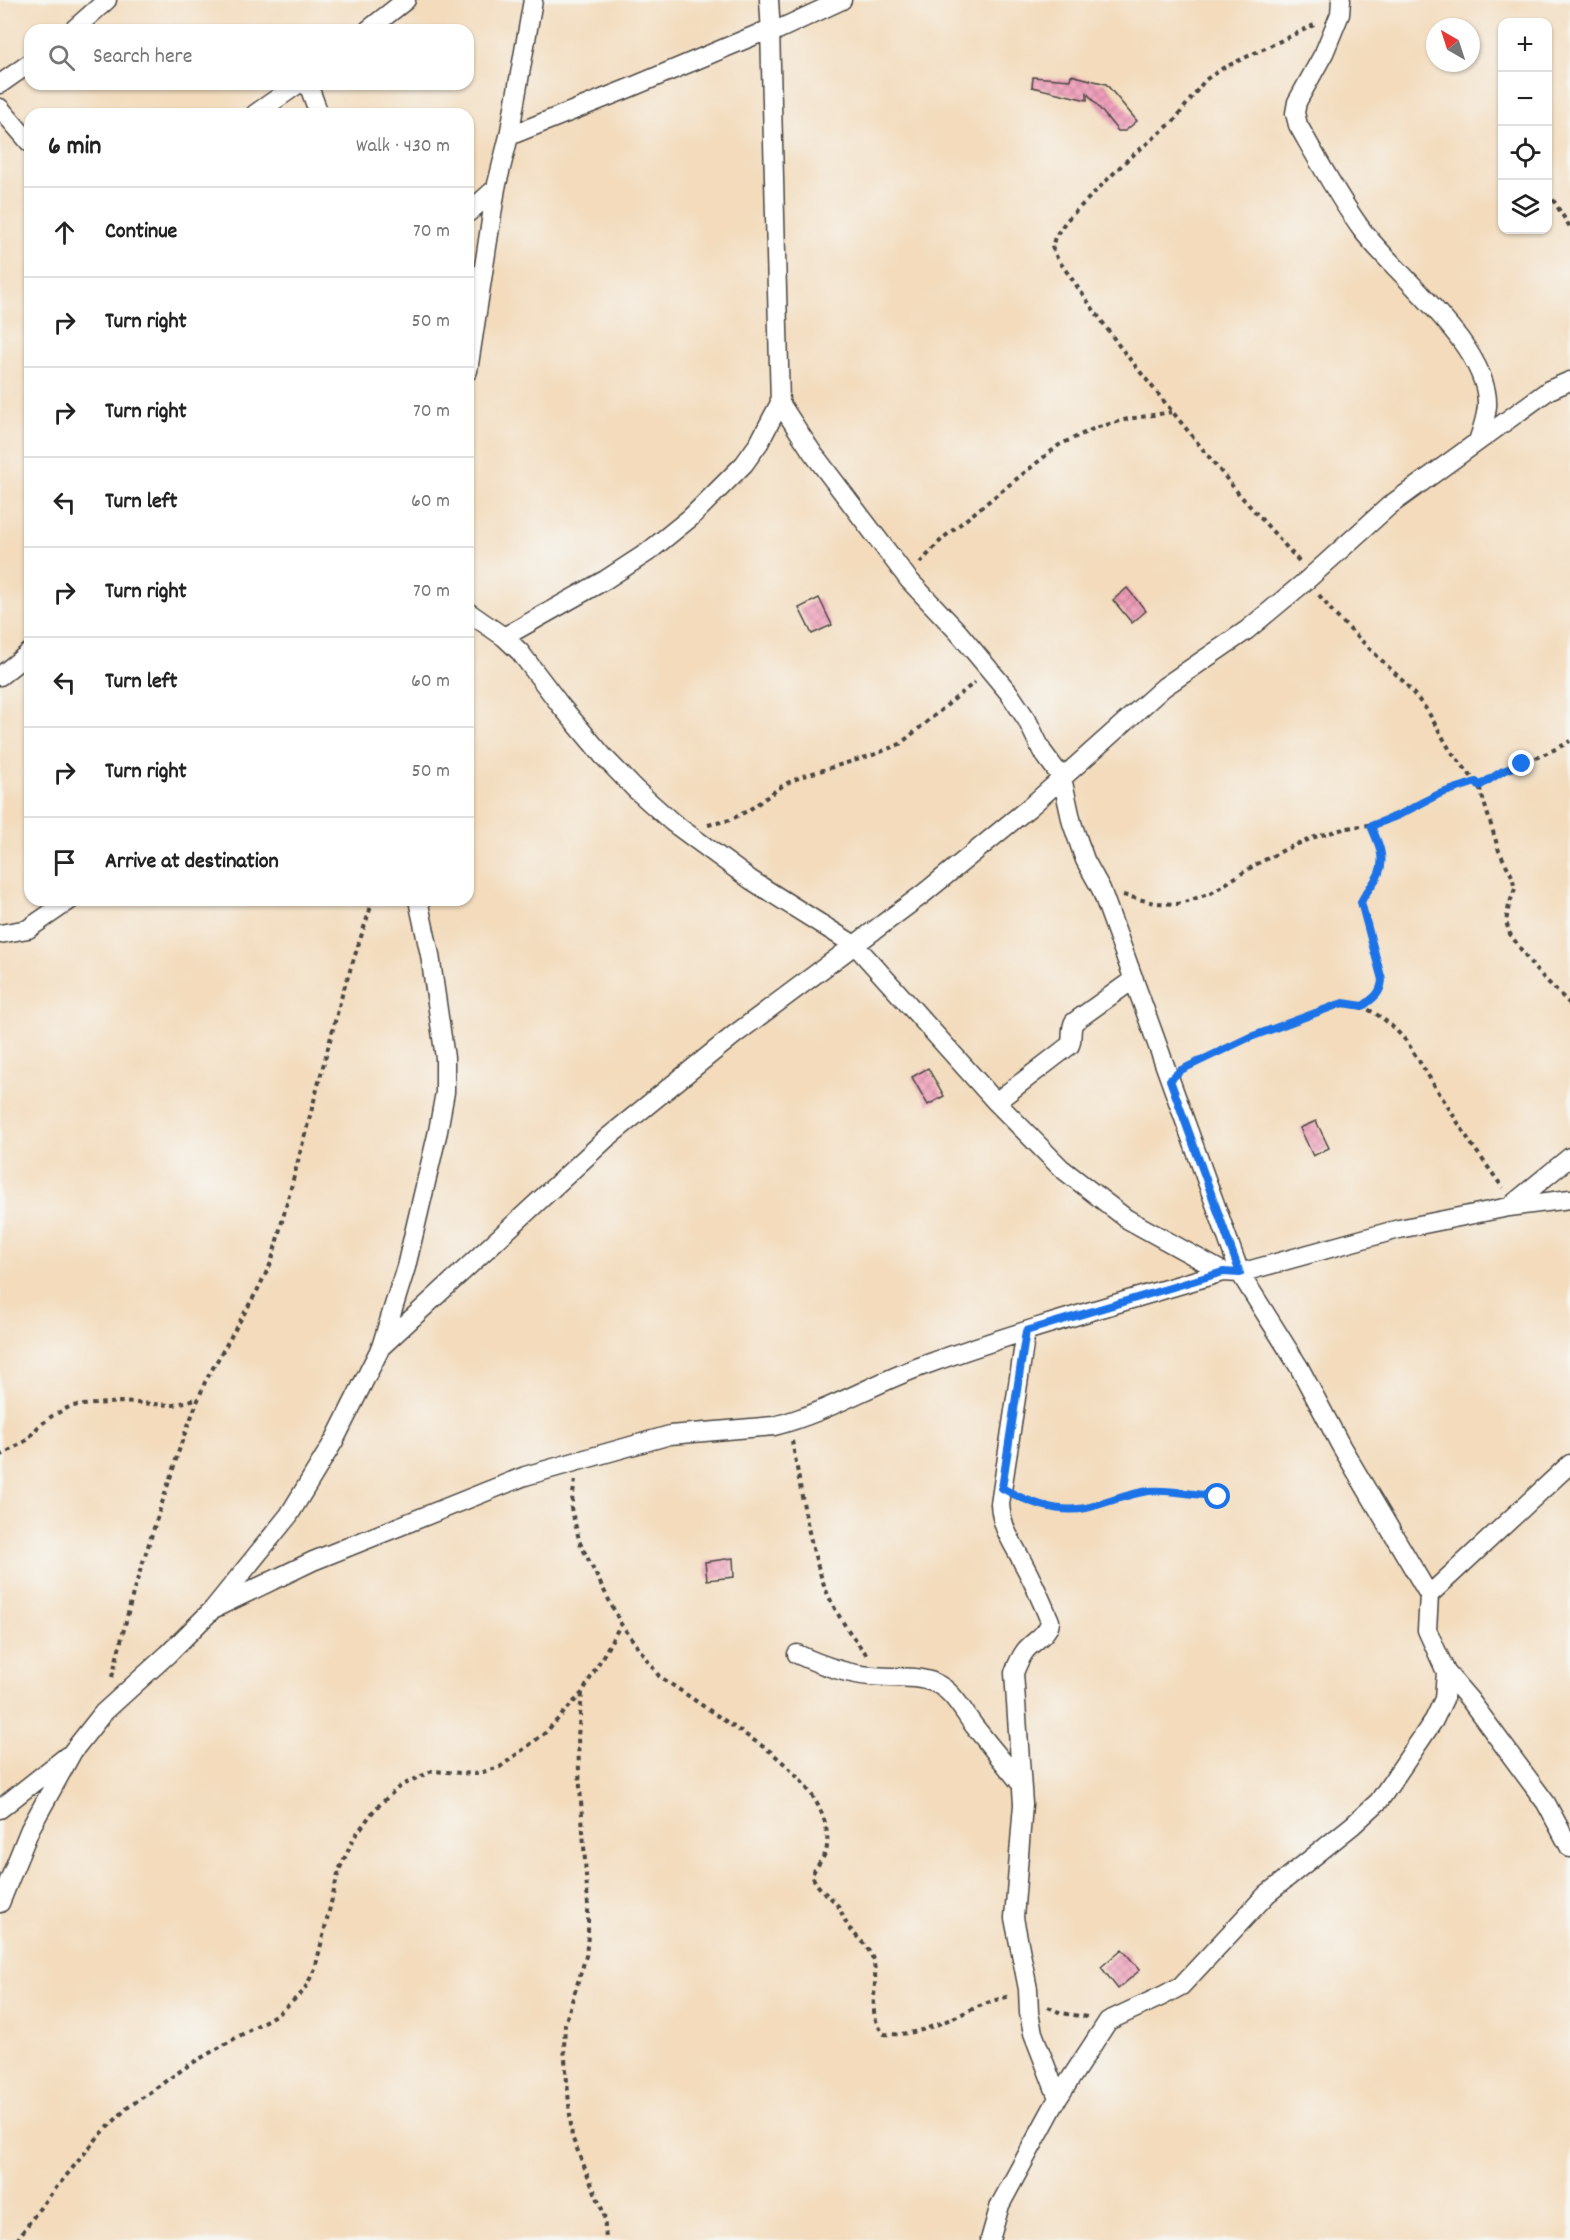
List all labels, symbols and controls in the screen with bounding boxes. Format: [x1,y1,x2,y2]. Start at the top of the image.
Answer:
north arrow [1426,18,1480,72]
map controls [1498,18,1552,234]
button: + [1498,18,1552,72]
search box [24,24,474,90]
icon: search [45,41,78,74]
text: Search here [93,42,192,73]
button: − [1498,72,1552,126]
button: locate [1498,126,1552,180]
text: 6 min [48,129,101,166]
text: Walk · 430 m [356,133,450,161]
button: layers [1498,180,1552,234]
icon: ahead [48,216,81,249]
text: Continue [105,217,177,248]
text: 70 m [413,218,450,246]
icon: right [48,306,81,339]
text: Turn right [105,307,187,338]
text: 50 m [412,308,450,336]
icon: right [48,396,81,429]
text: Turn right [105,397,187,428]
text: 70 m [413,398,450,426]
icon: left [48,486,81,519]
text: Turn left [105,487,177,518]
text: 60 m [411,488,450,516]
icon: right [48,576,81,609]
text: Turn right [105,577,187,608]
text: 70 m [413,578,450,606]
icon: left [48,666,81,699]
text: Turn left [105,667,177,698]
text: 60 m [411,668,450,696]
route end [1508,750,1534,776]
icon: right [48,756,81,789]
text: Turn right [105,757,187,788]
text: 50 m [412,758,450,786]
icon: arrive [48,846,81,879]
text: Arrive at destination [105,847,279,878]
route start [1204,1483,1230,1509]

